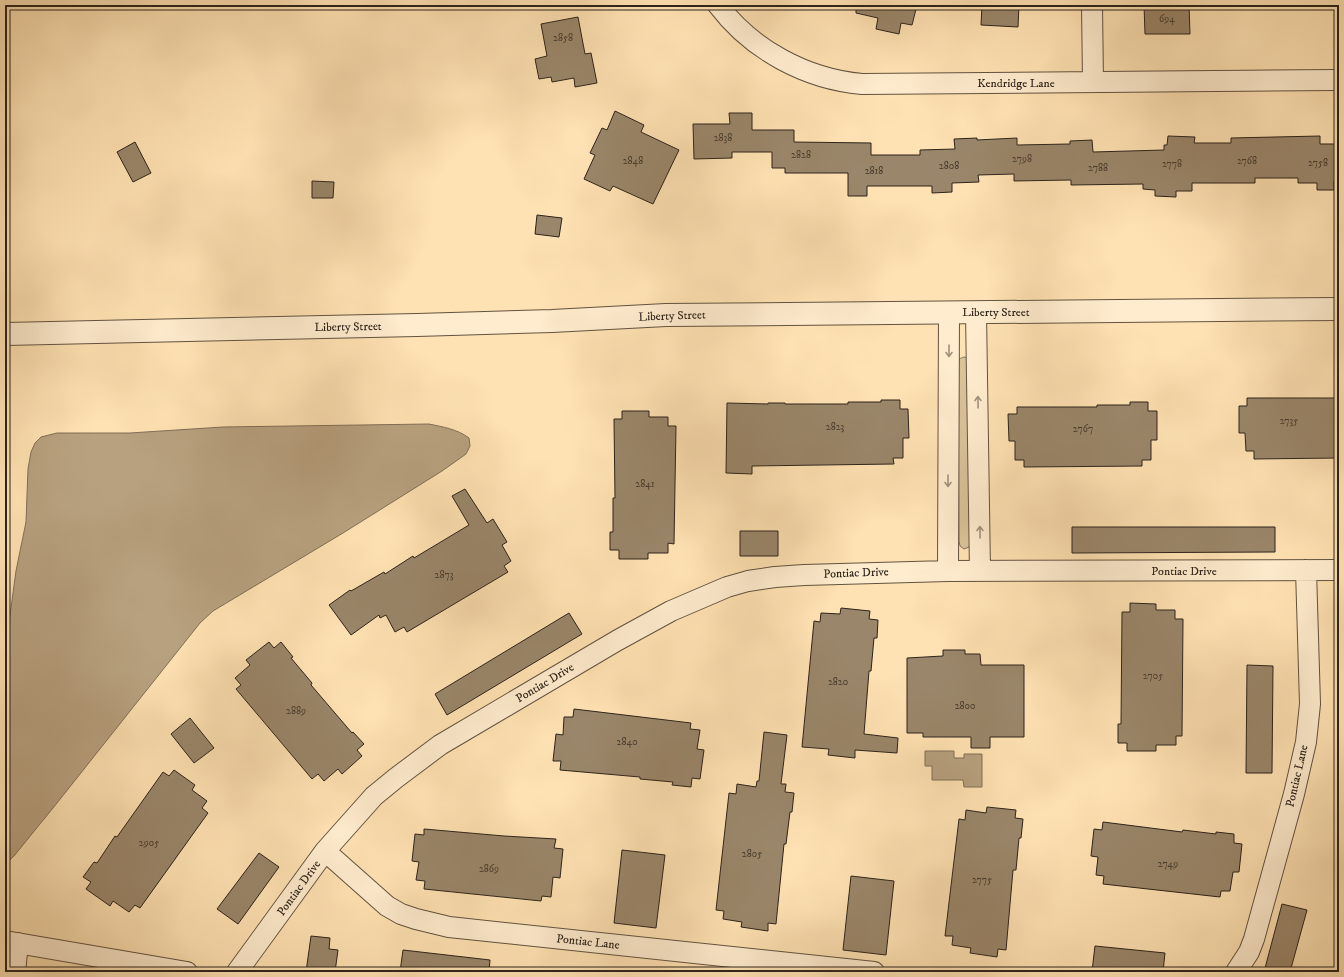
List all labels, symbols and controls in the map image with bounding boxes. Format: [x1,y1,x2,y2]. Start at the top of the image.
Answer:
house number: 694 [1159,13,1175,25]
house number: 2858 [553,32,573,44]
street label: Kendridge Lane [977,76,1055,91]
house number: 2838 [714,132,732,144]
house number: 2828 [791,149,811,161]
house number: 2798 [1012,153,1032,165]
house number: 2848 [623,155,643,167]
house number: 2768 [1237,155,1257,167]
house number: 2758 [1308,157,1328,169]
house number: 2778 [1162,158,1182,170]
house number: 2808 [939,160,959,172]
house number: 2788 [1088,162,1108,174]
house number: 2818 [865,165,883,177]
street label: Liberty Street [962,305,1030,320]
street label: Liberty Street [638,307,706,325]
street label: Liberty Street [314,319,382,335]
one-way arrow [945,344,953,357]
one-way arrow [974,396,982,409]
house number: 2735 [1280,415,1298,427]
house number: 2823 [826,421,845,433]
house number: 2767 [1073,423,1093,435]
one-way arrow [944,474,952,487]
house number: 2841 [635,478,655,490]
one-way arrow [976,526,984,539]
street label: Pontiac Drive [823,564,889,582]
street label: Pontiac Drive [1151,564,1217,579]
house number: 2873 [435,569,454,581]
street label: Pontiac Drive [513,660,577,706]
house number: 2705 [1143,670,1163,682]
house number: 2820 [828,676,848,688]
house number: 2800 [955,700,975,712]
house number: 2889 [286,705,306,717]
house number: 2840 [616,736,638,748]
street label: Pontiac Lane [1283,743,1311,809]
house number: 2905 [139,837,159,849]
house number: 2805 [742,848,762,860]
street label: Pontiac Drive [274,857,324,919]
house number: 2749 [1158,858,1178,870]
house number: 2869 [479,863,499,875]
house number: 2775 [972,874,992,886]
street label: Pontiac Lane [556,931,620,953]

